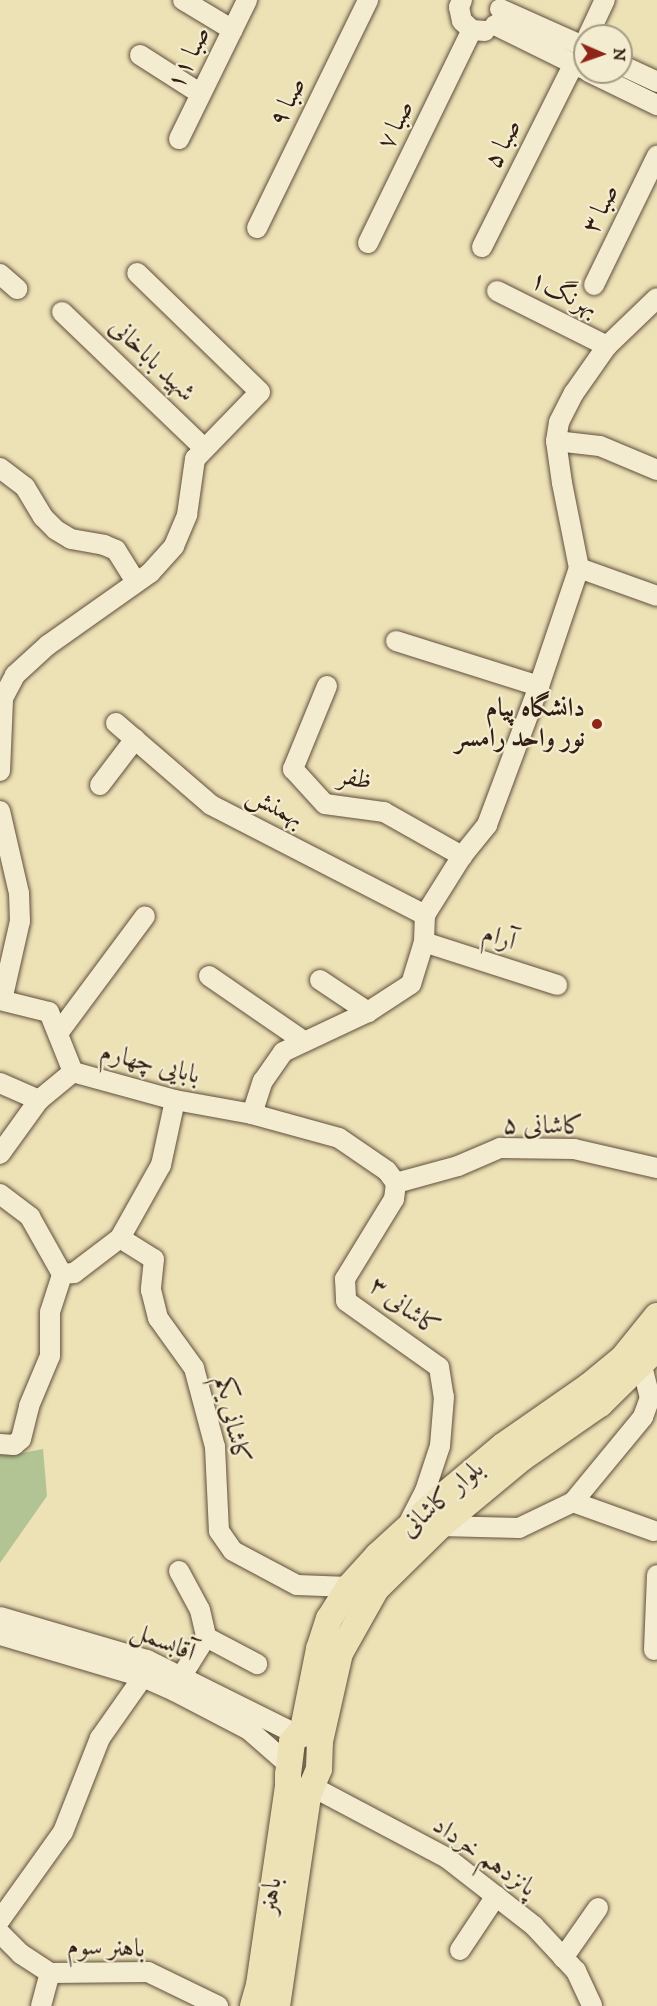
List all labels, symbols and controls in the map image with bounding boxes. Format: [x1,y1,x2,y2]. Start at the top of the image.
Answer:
street label: صبا ۱۱ [160,21,218,95]
north arrow [573,24,633,84]
text: N [609,48,629,61]
street label: صبا ۹ [263,72,313,132]
street label: صبا ۷ [371,95,421,155]
street label: صبا ۵ [477,114,529,174]
street label: صبا ۳ [576,179,626,239]
street label: ۱بهرنگ [525,264,603,324]
street label: شهید باباخانی [102,311,202,409]
place label: دانشگاه پیام نور واحد رامسر [455,693,585,754]
marker: دانشگاه پیام نور واحد رامسر [590,717,604,731]
street label: ظفر [335,760,375,798]
street label: بهمنش [241,779,309,835]
street label: آرام [478,918,520,958]
street label: بابایی چهارم [97,1037,203,1091]
street label: کاشانی ۵ [502,1110,584,1142]
street label: کاشانی ۳ [362,1270,446,1344]
street label: کاشانی یکم [208,1374,256,1466]
street label: بلوار کاشانی [394,1454,490,1544]
street label: آقابسمل [126,1615,200,1669]
street label: پانزدهم خرداد [426,1810,542,1904]
street label: باهنر [253,1876,289,1916]
street label: باهنر سوم [66,1931,146,1965]

